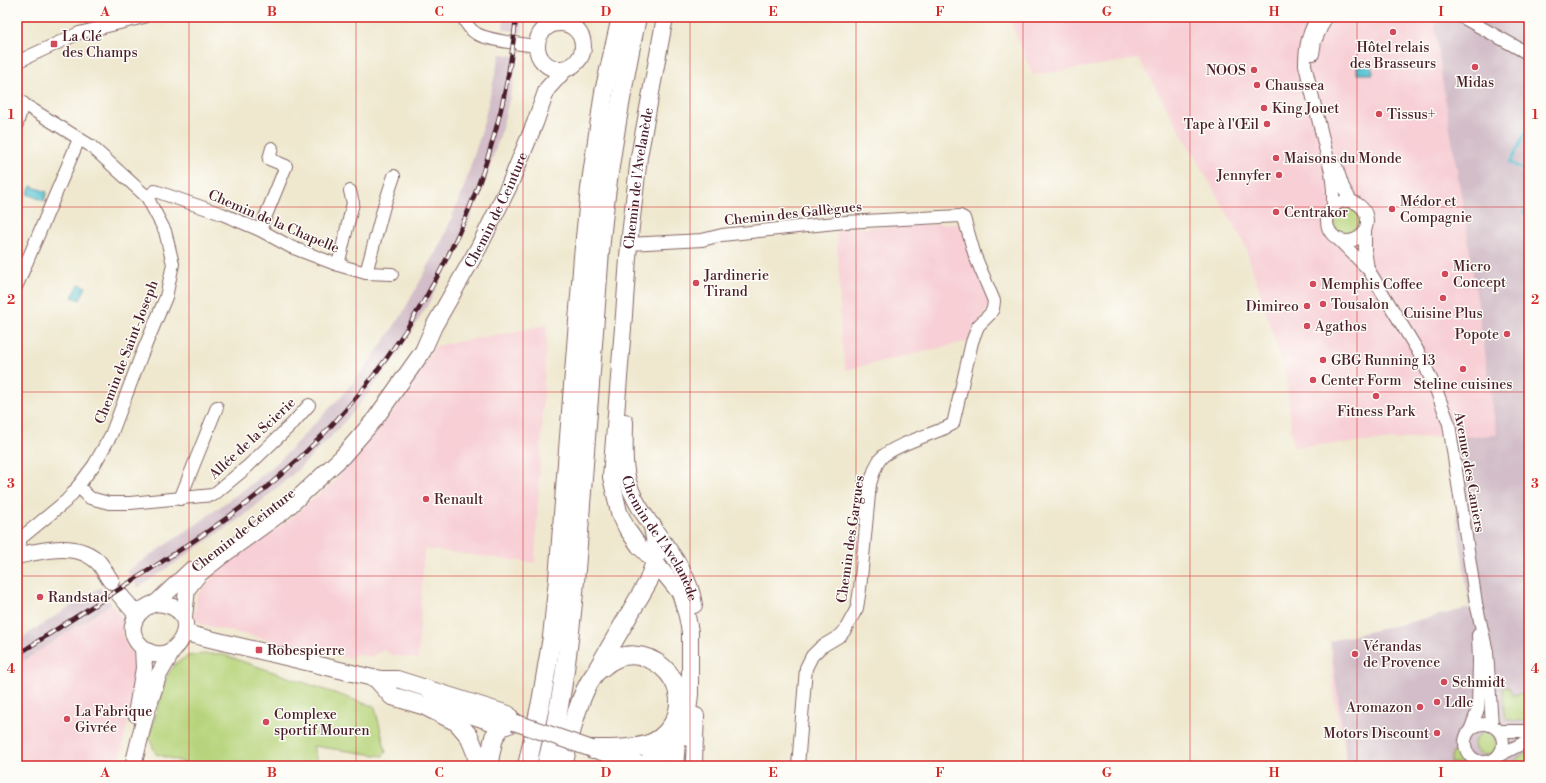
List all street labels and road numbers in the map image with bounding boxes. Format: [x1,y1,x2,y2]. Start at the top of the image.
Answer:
street label: Chemin de l'Avelanède [621,106,658,250]
street label: Chemin de Ceinture [461,149,532,272]
street label: Chemin de la Chapelle [205,186,342,258]
street label: Chemin des Gallègues [723,198,863,230]
street label: Chemin de Saint-Joseph [91,277,163,427]
street label: Allée de la Scierie [205,394,300,484]
street label: Avenue des Caniers [1449,410,1488,534]
street label: Chemin de l'Avelanède [617,474,701,603]
street label: Chemin des Gargues [833,474,869,604]
street label: Chemin de Ceinture [188,485,299,577]

